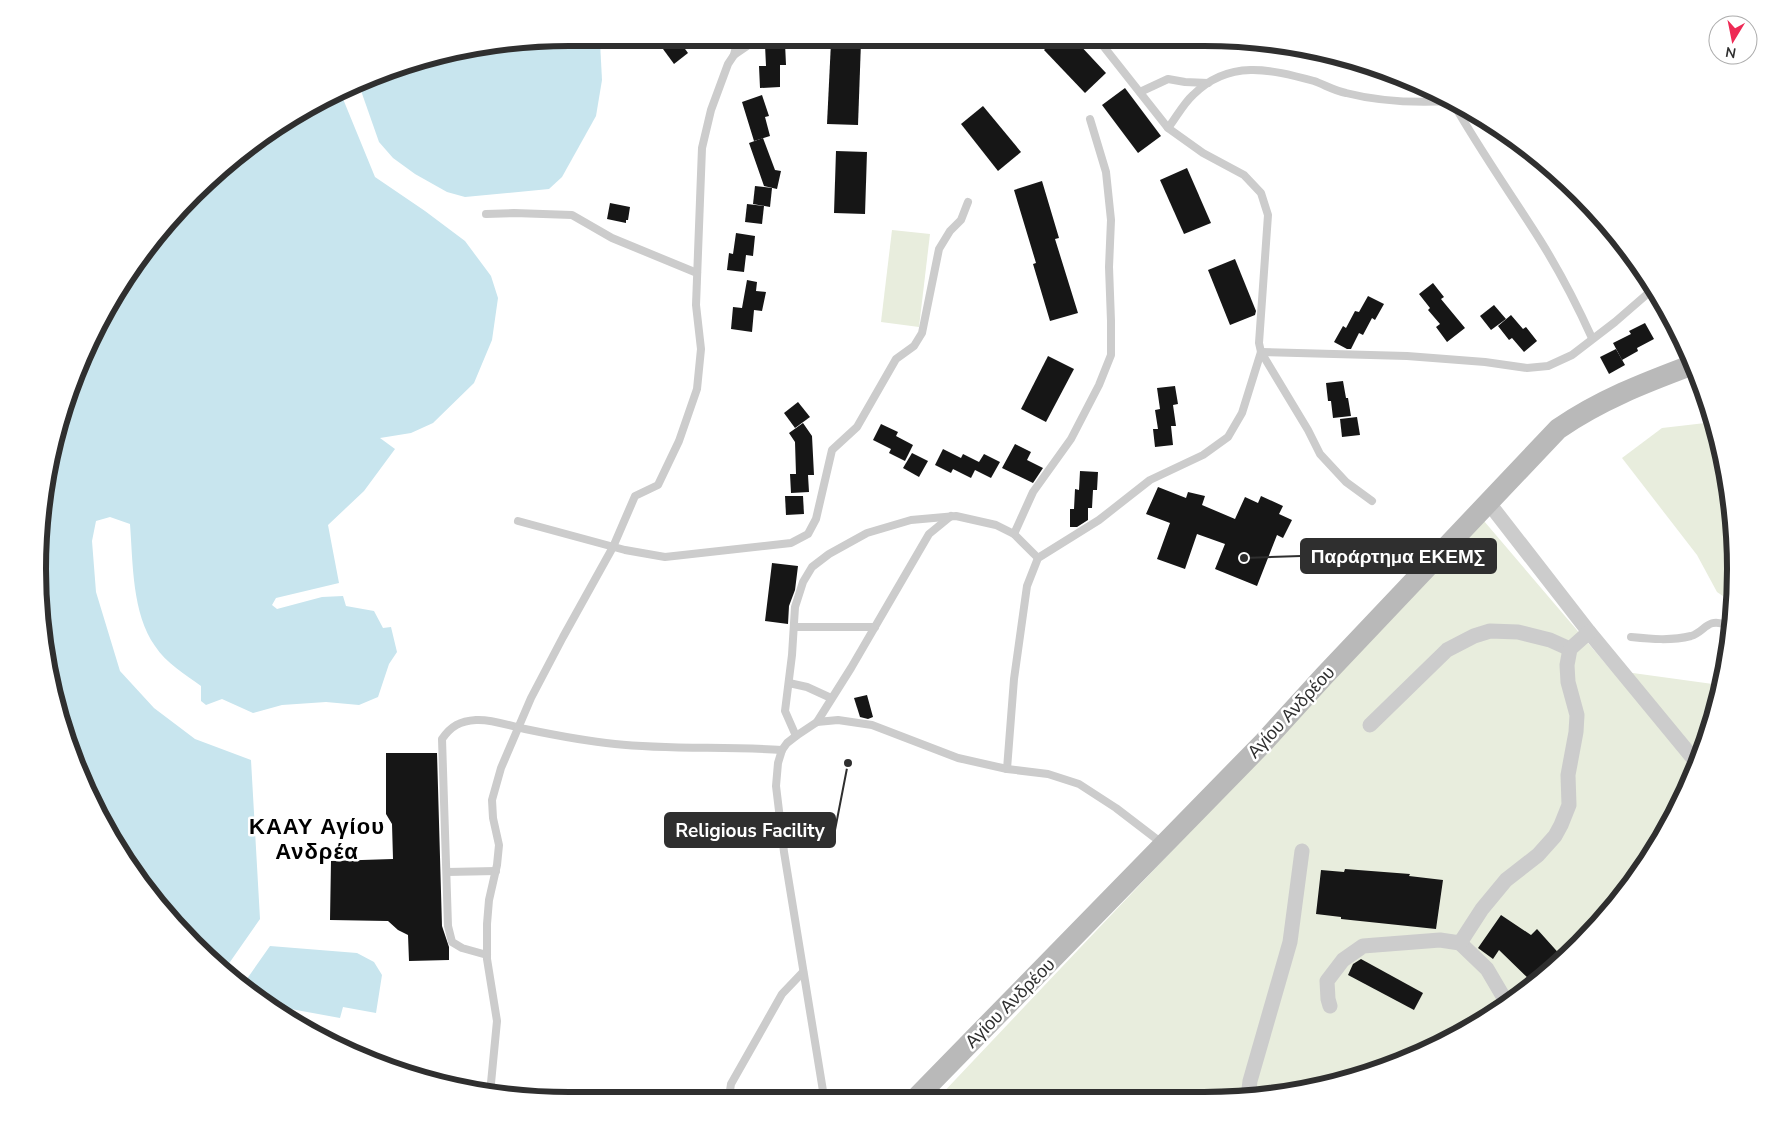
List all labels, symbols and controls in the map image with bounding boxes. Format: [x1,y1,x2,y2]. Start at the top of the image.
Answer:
north arrow [1708,15,1758,65]
text: N [1724,42,1738,63]
callout: Παράρτημα ΕΚΕΜΣ [1301,539,1496,573]
text: Παράρτημα ΕΚΕΜΣ [1311,544,1485,570]
street label: Αγίου Ανδρέου [1242,661,1340,763]
district label: ΚΑΑΥ Αγίου Ανδρέα [249,812,385,867]
callout: Religious Facility [665,813,835,847]
text: Religious Facility [675,818,826,844]
street label: Αγίου Ανδρέου [960,953,1060,1053]

